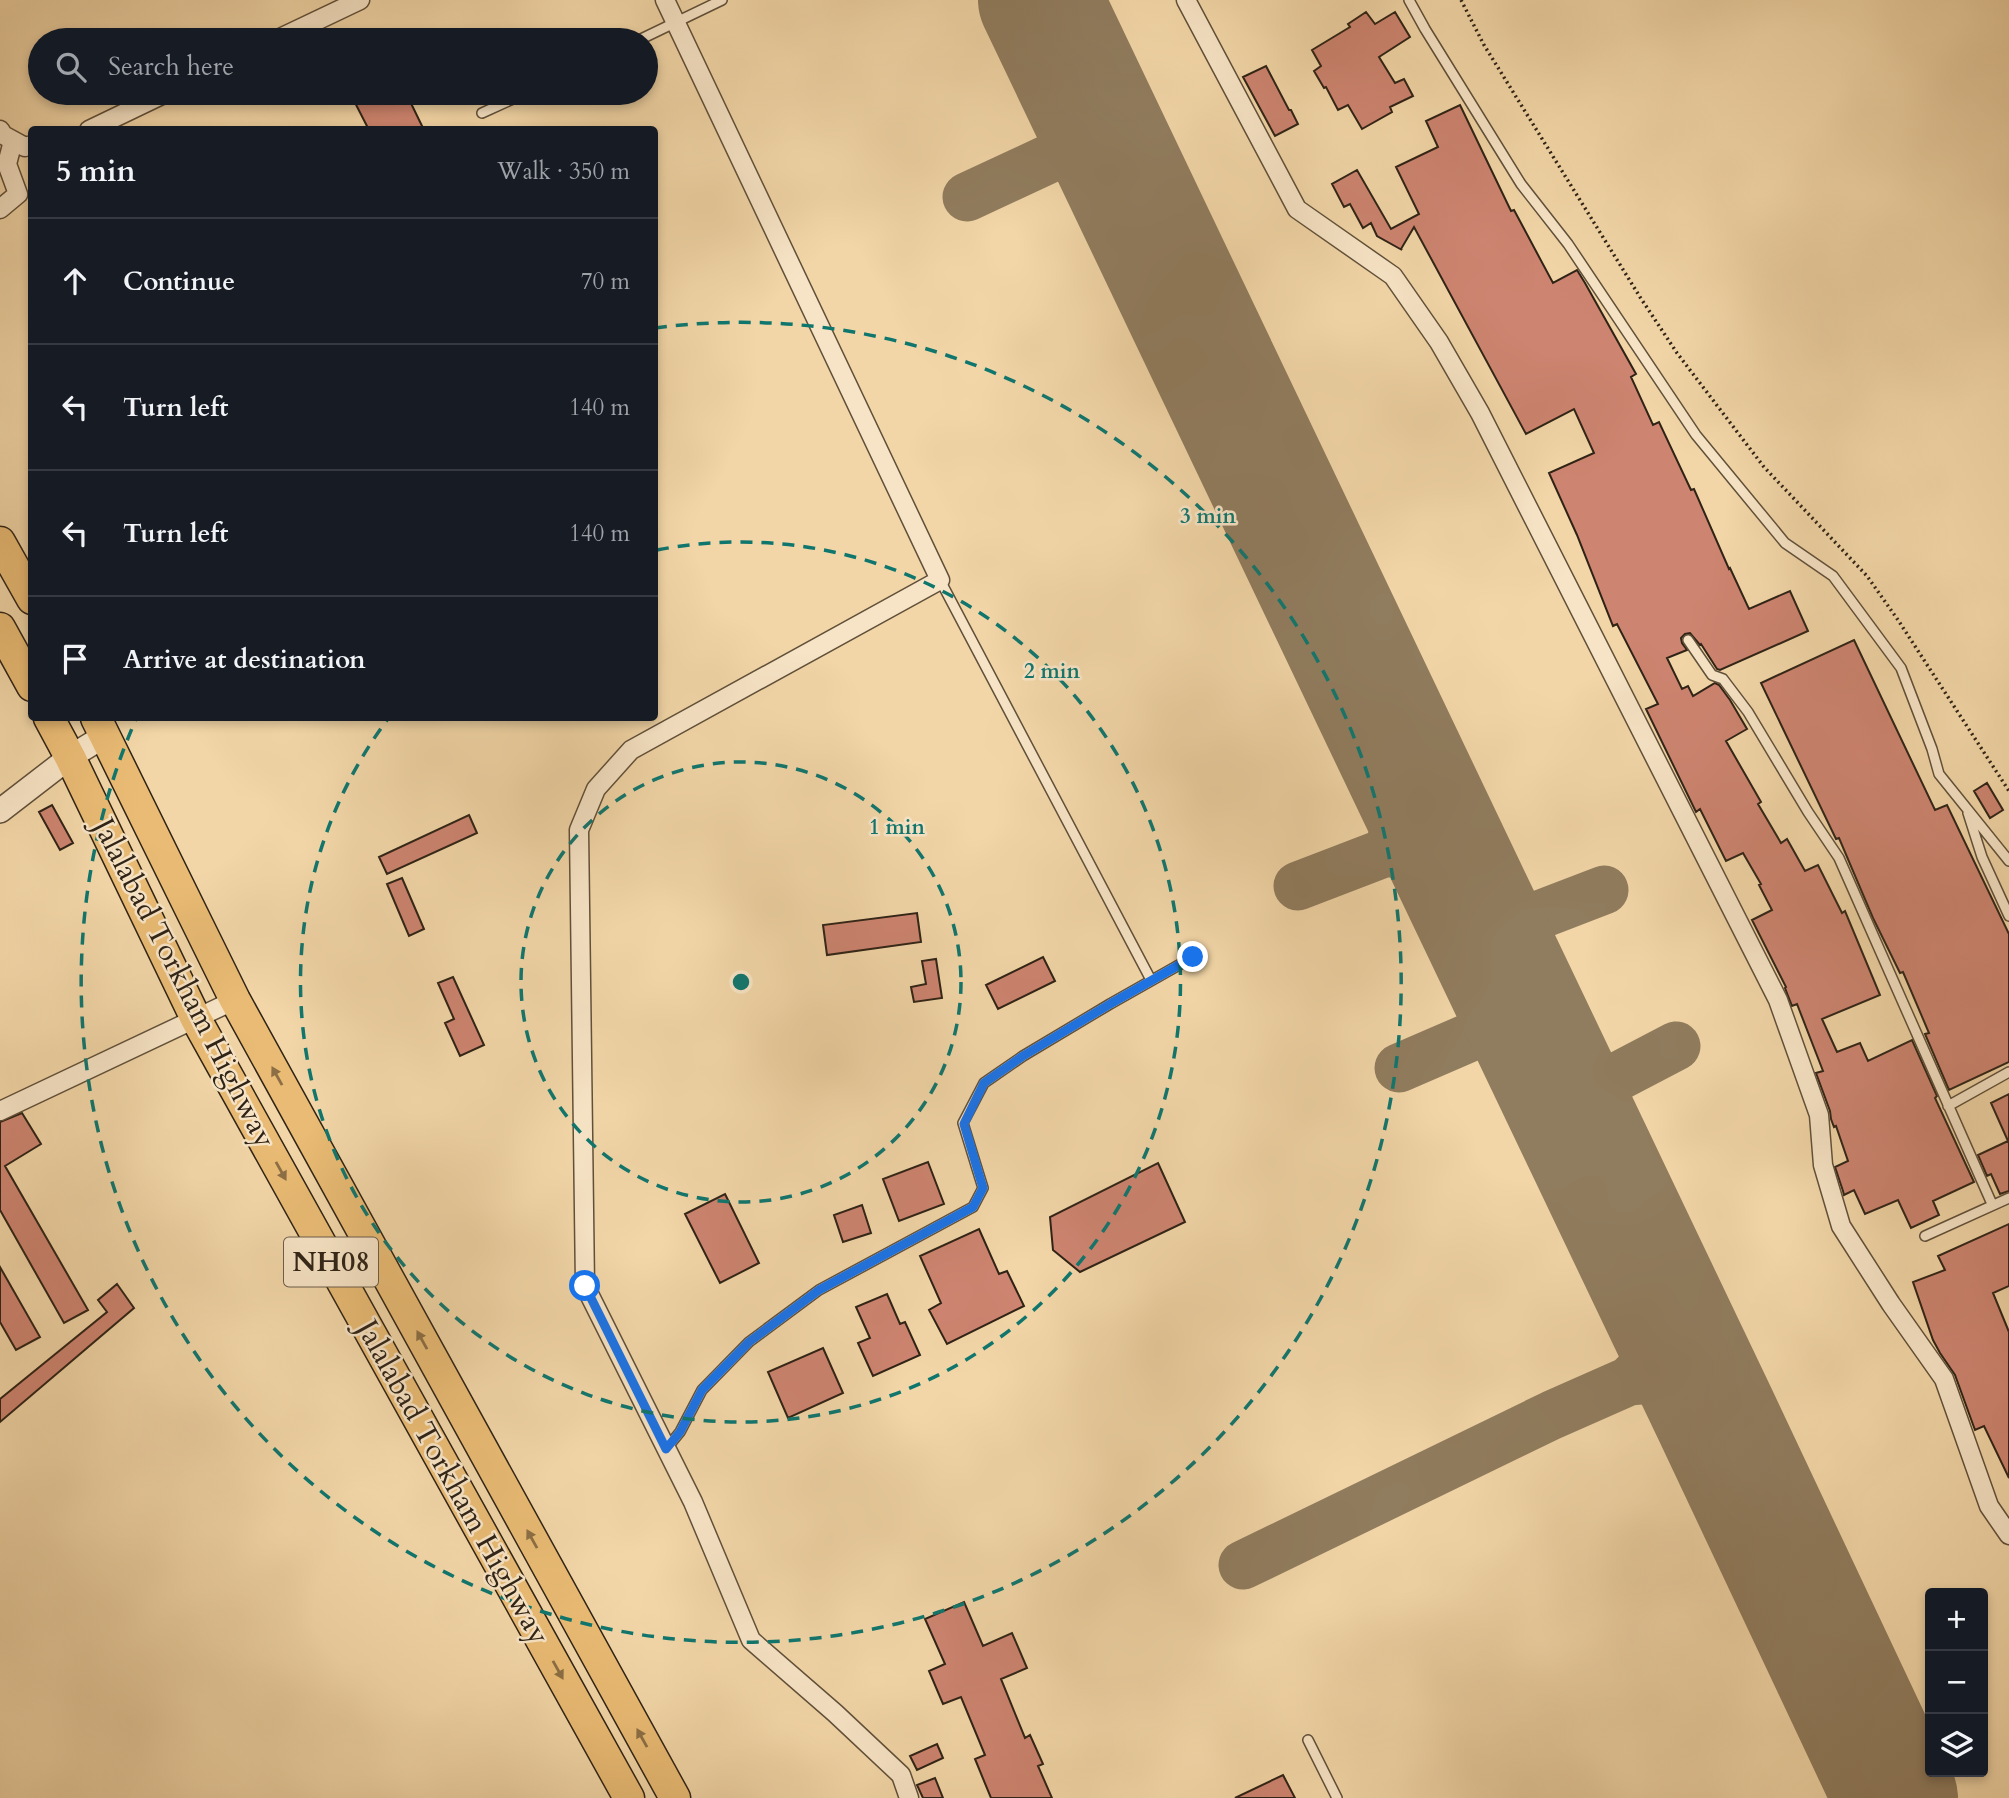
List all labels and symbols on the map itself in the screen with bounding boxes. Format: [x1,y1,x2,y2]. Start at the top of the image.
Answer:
text: 3 min [1180,502,1236,531]
text: 2 min [1024,657,1080,686]
street label: Jalalabad Torkham Highway [81,807,285,1155]
text: 1 min [869,813,925,842]
route end [1177,941,1208,972]
centre of rings [729,970,753,994]
one-way arrow [271,1066,283,1086]
one-way arrow [275,1161,287,1180]
road number: NH08 [284,1238,378,1286]
route start [569,1270,600,1301]
street label: Jalalabad Torkham Highway [345,1309,560,1652]
one-way arrow [416,1330,428,1349]
one-way arrow [526,1529,538,1549]
one-way arrow [551,1660,563,1680]
one-way arrow [636,1728,648,1748]

